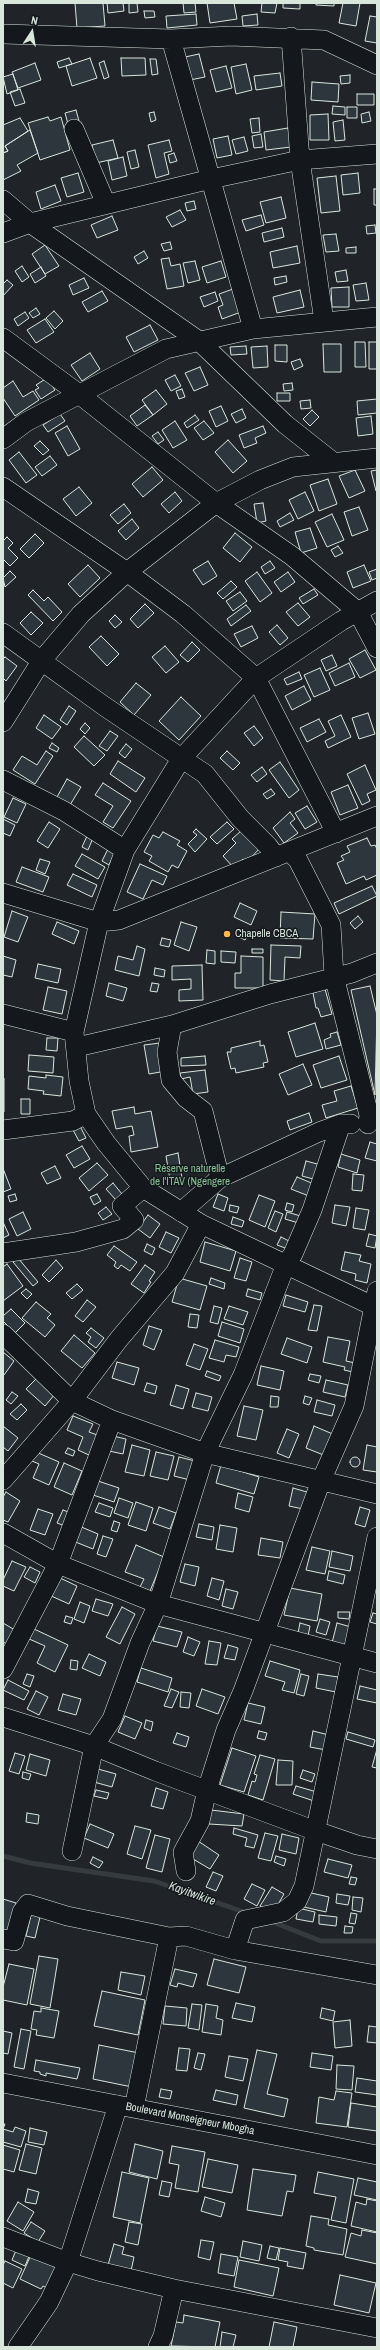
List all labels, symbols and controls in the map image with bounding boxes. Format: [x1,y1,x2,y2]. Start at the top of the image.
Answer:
north arrow [12,12,52,52]
text: N [30,13,39,28]
place label: Chapelle CBCA [235,927,298,941]
marker: Chapelle CBCA [222,929,232,939]
park label: Réserve naturelle de l'ITAV (Ngengere [150,1162,230,1188]
water label: Kayitwikire [167,1879,217,1909]
street label: Boulevard Monseigneur Mbogha [125,2100,255,2138]

